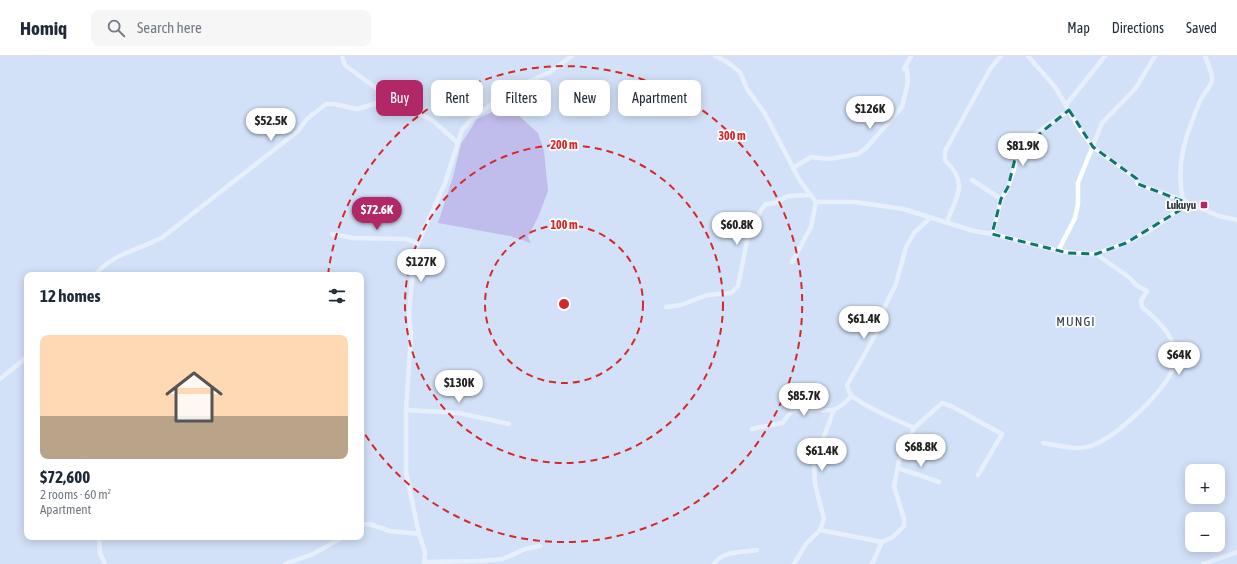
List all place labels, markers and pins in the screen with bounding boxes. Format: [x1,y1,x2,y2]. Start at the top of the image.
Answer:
pin: $126K [842,96,898,130]
pin: $52.5K [238,108,304,142]
pin: $81.9K [990,133,1056,167]
pin: $72.6K [344,197,410,231]
place label: Lukuyu [1166,199,1196,211]
marker: Lukuyu [1199,200,1209,210]
pin: $60.8K [704,212,770,246]
pin: $127K [393,249,449,283]
centre of rings [557,297,571,311]
pin: $61.4K [831,306,897,340]
pin: $64K [1155,342,1203,376]
pin: $130K [431,370,487,404]
pin: $85.7K [771,383,837,417]
pin: $68.8K [888,434,954,468]
pin: $61.4K [789,438,855,472]

